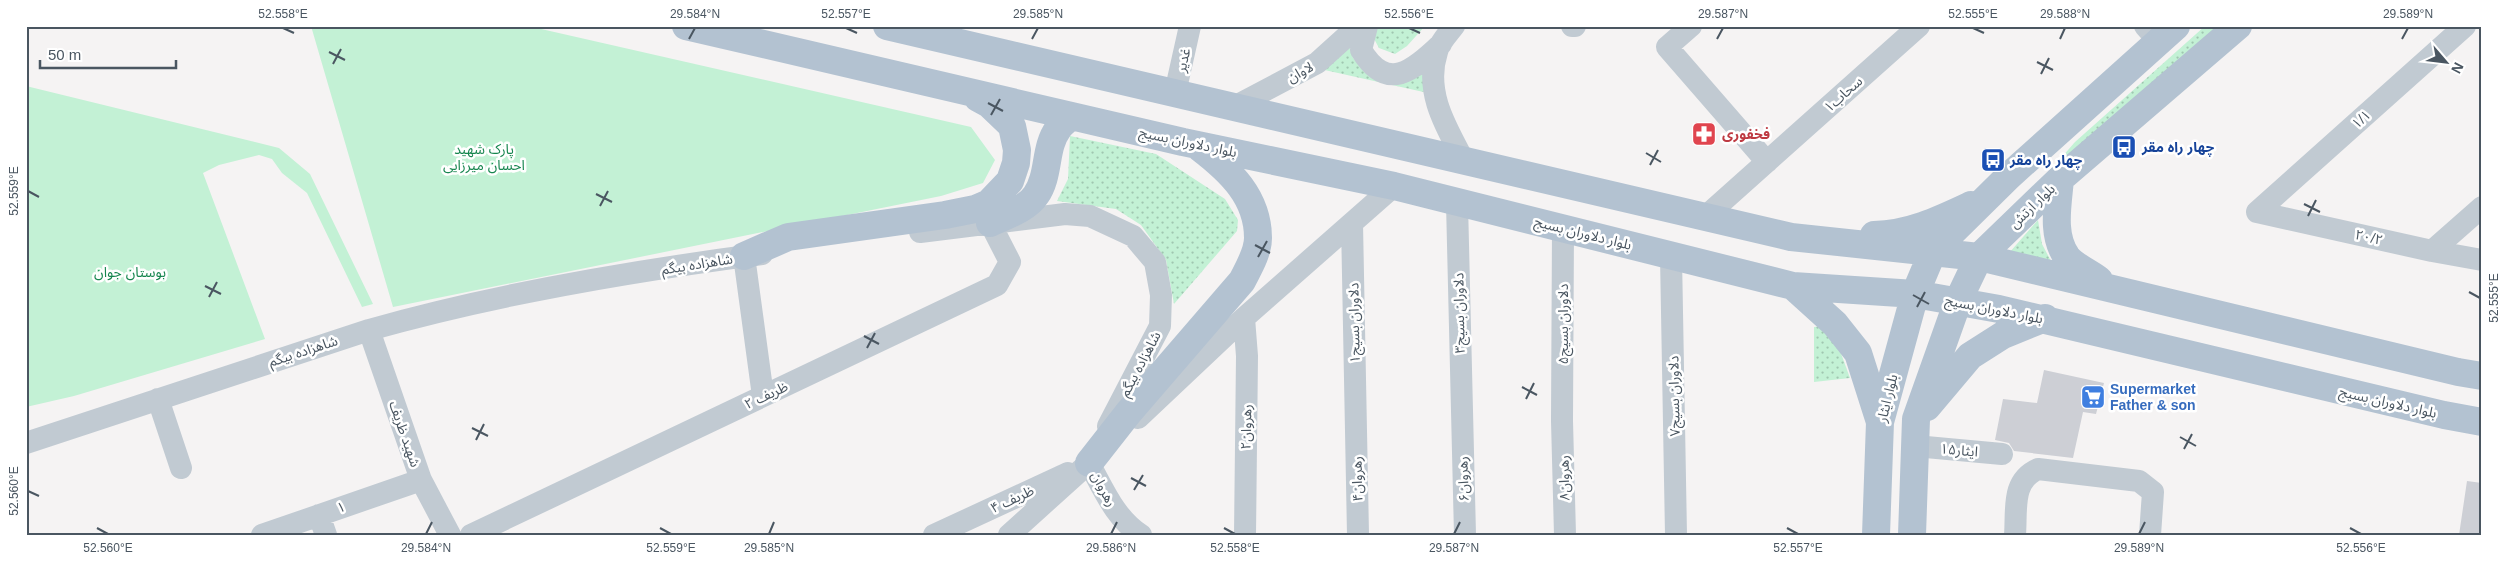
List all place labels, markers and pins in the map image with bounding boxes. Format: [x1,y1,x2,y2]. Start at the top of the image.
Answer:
pharmacy icon: فخفوری [1691,121,1717,147]
place label: فخفوری [1722,126,1770,143]
bus stop icon: چهار راه مقر [2111,134,2137,160]
place label: چهار راه مقر [2141,139,2215,157]
bus stop icon: چهار راه مقر‍ [1980,147,2006,173]
place label: چهار راه مقر‍ [2009,152,2083,170]
place label: Supermarket Father & son [2110,381,2196,413]
supermarket icon: Supermarket Father & son [2080,384,2106,410]

